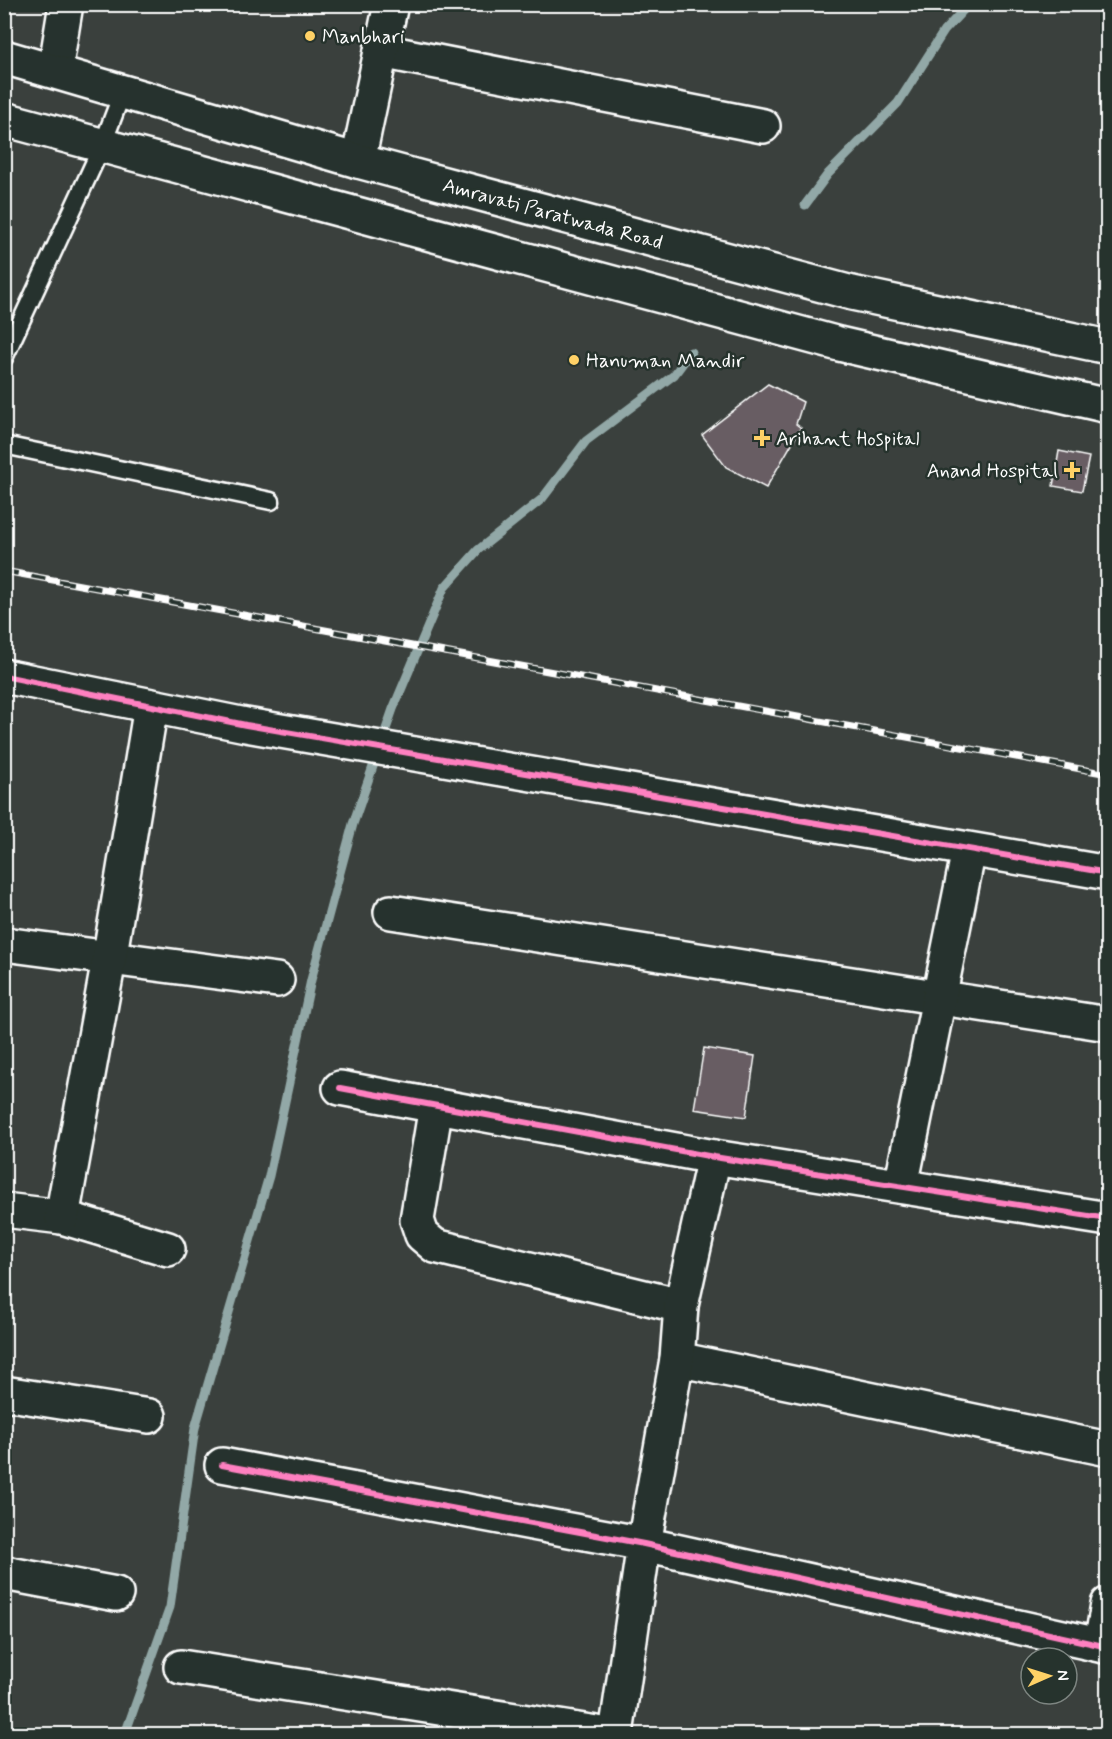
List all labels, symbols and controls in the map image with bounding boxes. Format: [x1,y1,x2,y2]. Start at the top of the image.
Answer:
place label: Manbhari [322,24,404,51]
marker: Manbhari [303,29,317,43]
street label: Amravati Paratwada Road [440,172,666,257]
place label: Hanuman Mandir [586,348,745,375]
marker: Hanuman Mandir [567,353,581,367]
place label: Arihant Hospital [776,426,919,453]
marker: Arihant Hospital [753,429,771,447]
place label: Anand Hospital [927,458,1058,485]
marker: Anand Hospital [1063,461,1081,479]
north arrow [1019,1646,1079,1706]
text: N [1052,1669,1073,1681]

